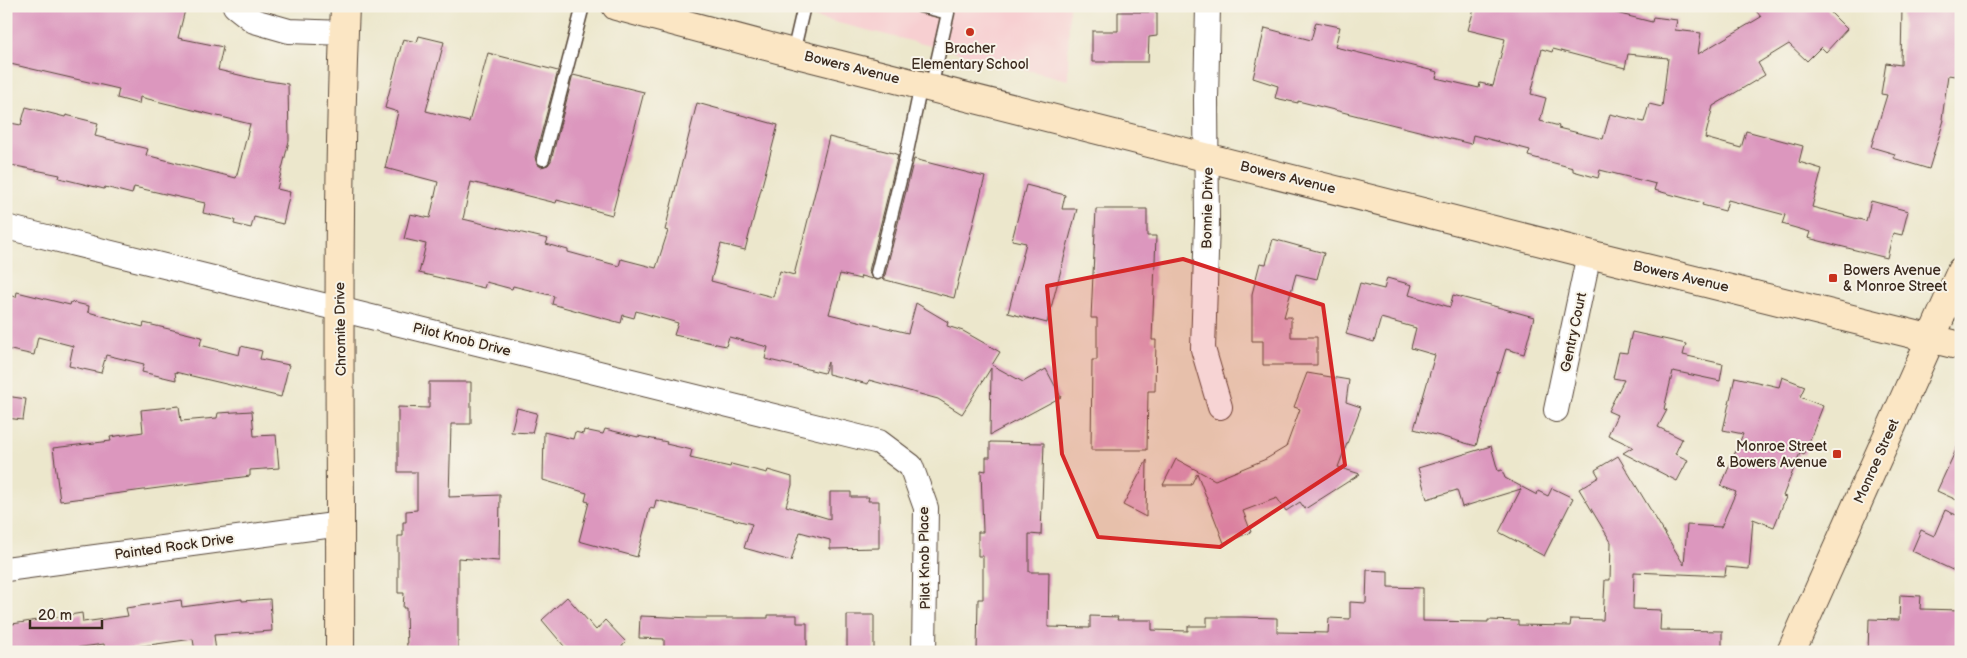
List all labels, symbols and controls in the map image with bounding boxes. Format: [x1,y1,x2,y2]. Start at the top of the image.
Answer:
marker: Bracher Elementary School [964,26,976,38]
place label: Bracher Elementary School [911,40,1029,73]
street label: Bowers Avenue [802,47,901,88]
street label: Bowers Avenue [1238,157,1337,198]
street label: Bonnie Drive [1198,167,1217,249]
street label: Bowers Avenue [1631,257,1730,296]
place label: Bowers Avenue & Monroe Street [1843,262,1948,295]
marker: Bowers Avenue & Monroe Street [1827,272,1839,284]
street label: Chromite Drive [331,282,350,376]
street label: Gentry Court [1557,290,1590,374]
street label: Pilot Knob Drive [411,319,513,360]
street label: Monroe Street [1850,416,1903,506]
place label: Monroe Street & Bowers Avenue [1716,438,1828,471]
marker: Monroe Street & Bowers Avenue [1831,448,1843,460]
street label: Pilot Knob Place [915,506,934,610]
street label: Painted Rock Drive [113,530,235,563]
scale bar [30,598,102,630]
text: 20 m [38,606,72,625]

